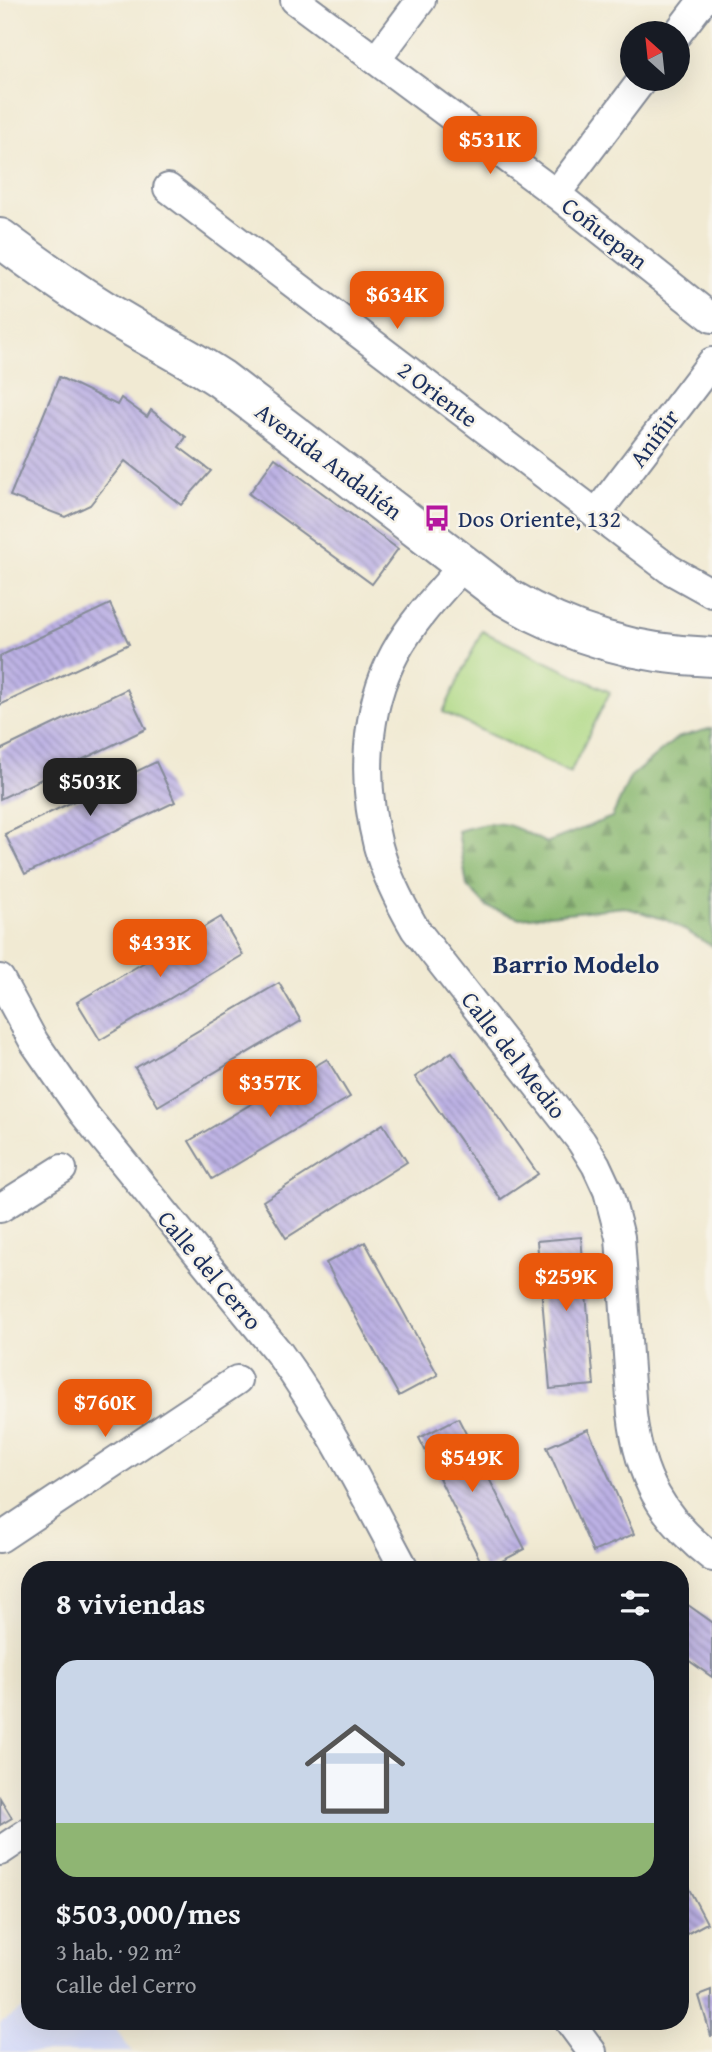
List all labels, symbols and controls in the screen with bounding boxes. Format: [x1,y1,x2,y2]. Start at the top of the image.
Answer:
north arrow [620,21,690,91]
map controls [620,21,690,91]
pin: $531K [441,116,539,176]
text: $531K [459,122,521,155]
street label: Coñuepan [555,188,656,278]
pin: $634K [348,272,446,331]
text: $634K [366,277,428,310]
street label: 2 Oriente [391,352,485,436]
street label: Avenida Andalién [248,394,410,528]
street label: Aniñir [621,401,688,474]
place label: Dos Oriente, 132 [458,501,621,536]
bus stop icon: Dos Oriente, 132 [422,503,452,533]
pin: $503K [41,758,139,818]
text: $503K [59,764,121,797]
pin: $433K [111,920,209,979]
text: $433K [129,925,191,958]
district label: Barrio Modelo [493,944,660,983]
street label: Calle del Medio [453,984,575,1126]
pin: $357K [221,1060,319,1119]
text: $357K [239,1065,301,1098]
street label: Calle del Cerro [150,1203,270,1337]
pin: $259K [517,1254,615,1313]
text: $259K [535,1259,597,1292]
pin: $760K [56,1380,154,1439]
text: $760K [74,1385,136,1418]
pin: $549K [423,1434,521,1494]
text: $549K [441,1440,503,1473]
text: 8 viviendas [56,1581,205,1625]
icon: filters [616,1584,654,1622]
icon: home [292,1706,418,1832]
text: $503,000/mes [56,1891,241,1935]
text: 3 hab. · 92 m² [56,1935,181,1968]
text: Calle del Cerro [56,1968,196,2001]

